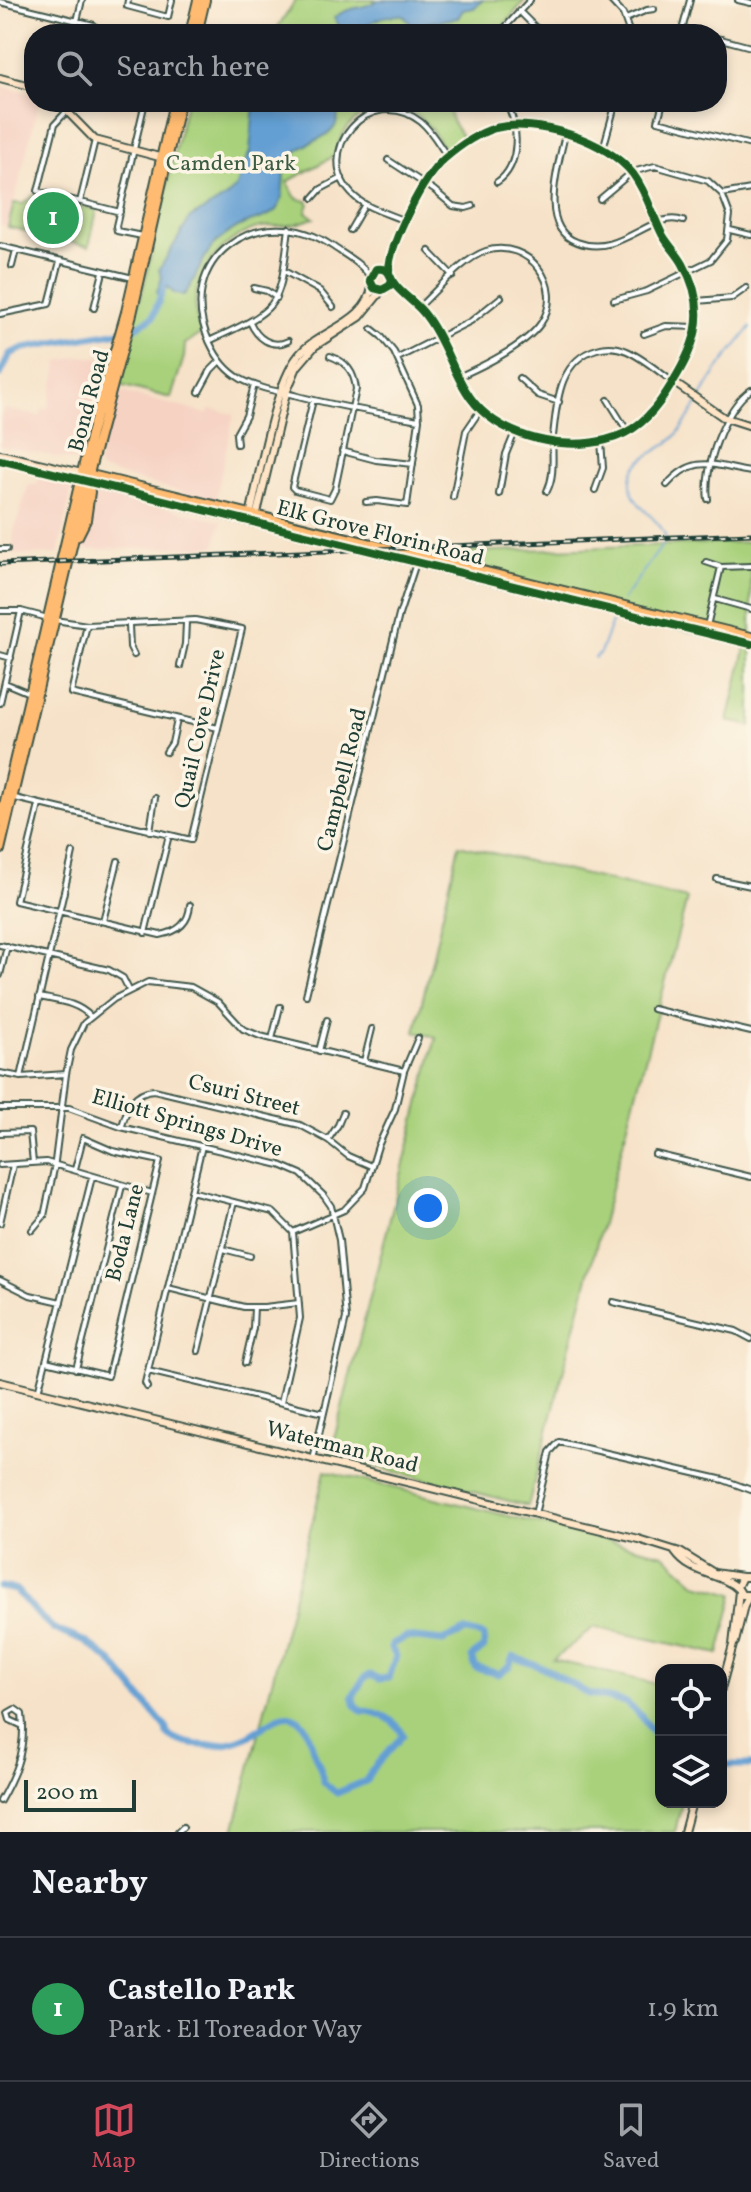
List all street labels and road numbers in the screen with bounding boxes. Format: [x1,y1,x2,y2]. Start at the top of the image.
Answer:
street label: Bond Road [61,346,119,456]
street label: Elk Grove Florin Road [273,493,487,575]
street label: Quail Cove Drive [168,646,234,812]
street label: Campbell Road [310,705,376,855]
street label: Csuri Street [185,1067,303,1125]
street label: Elliott Springs Drive [88,1082,286,1166]
street label: Boda Lane [99,1181,153,1285]
street label: Waterman Road [263,1414,421,1482]

